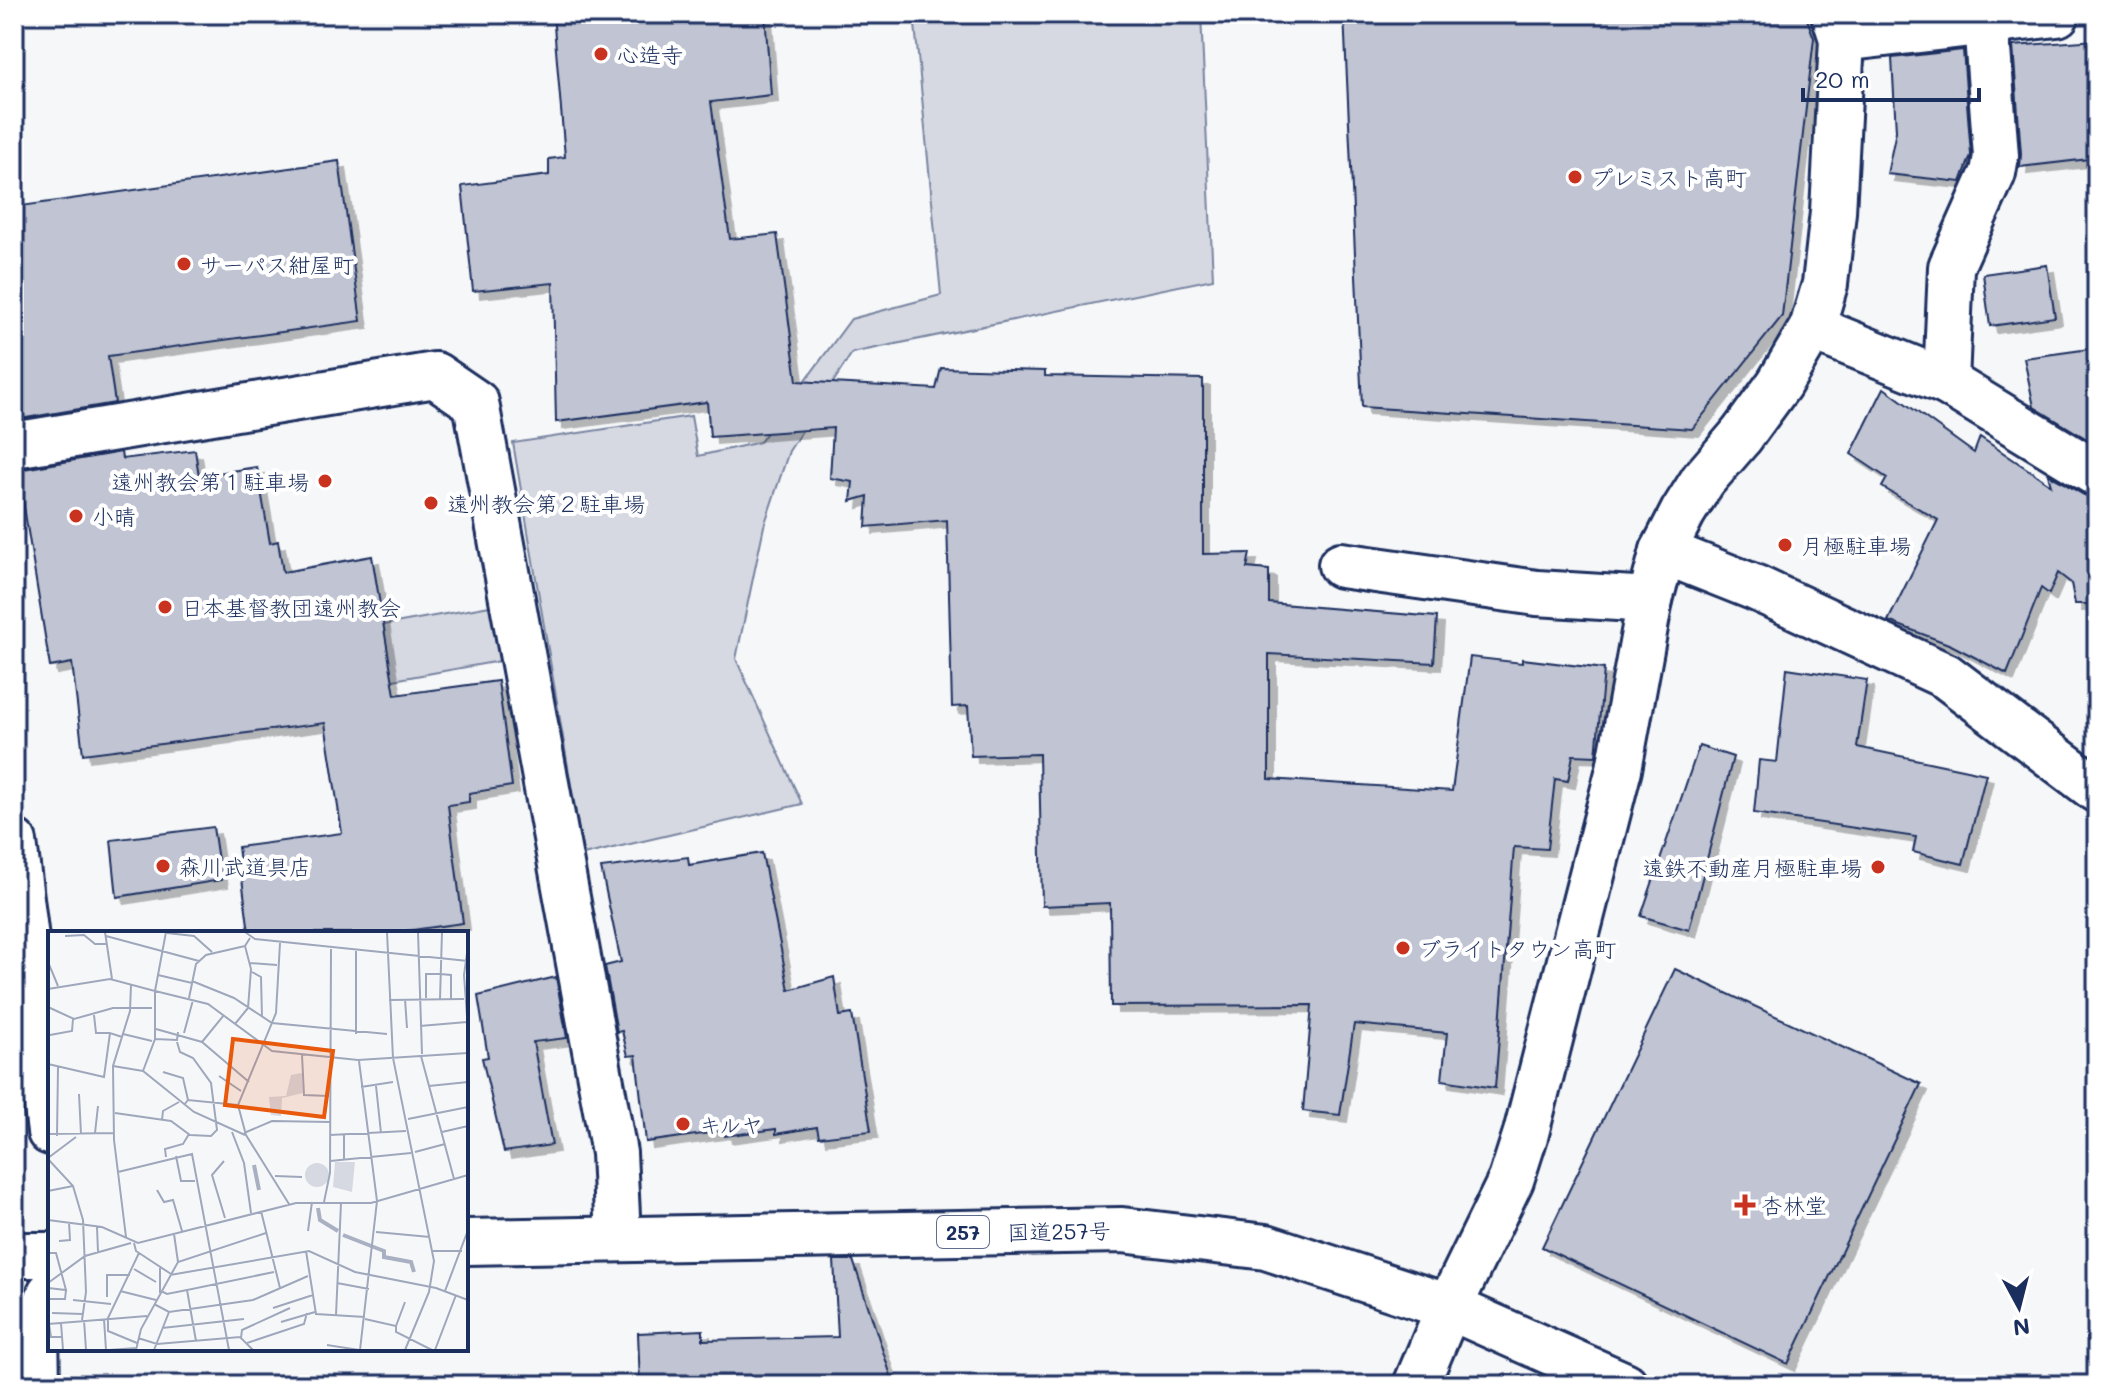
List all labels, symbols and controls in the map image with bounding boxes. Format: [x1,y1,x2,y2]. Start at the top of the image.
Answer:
place label: 心造寺 [617,40,683,69]
marker: 心造寺 [592,45,610,63]
scale bar [1803,52,1979,102]
text: 20 m [1815,63,1870,94]
place label: プレミスト高町 [1591,163,1747,192]
marker: プレミスト高町 [1566,168,1584,186]
place label: サーパス紺屋町 [200,250,354,279]
marker: サーパス紺屋町 [175,255,193,273]
place label: 遠州教会第１駐車場 [111,467,309,496]
marker: 遠州教会第１駐車場 [316,472,334,490]
place label: 遠州教会第２駐車場 [447,489,645,518]
marker: 遠州教会第２駐車場 [422,494,440,512]
place label: 小晴 [92,502,136,531]
marker: 小晴 [67,507,85,525]
place label: 月極駐車場 [1801,531,1911,560]
marker: 月極駐車場 [1776,536,1794,554]
place label: 日本基督教団遠州教会 [181,593,401,622]
marker: 日本基督教団遠州教会 [156,598,174,616]
place label: 森川武道具店 [179,852,311,881]
place label: 遠鉄不動産月極駐車場 [1642,853,1862,882]
marker: 森川武道具店 [154,857,172,875]
marker: 遠鉄不動産月極駐車場 [1869,858,1887,876]
inset map [48,931,468,1351]
place label: ブライトタウン高町 [1419,934,1616,963]
marker: ブライトタウン高町 [1394,939,1412,957]
place label: キルヤ [699,1110,763,1139]
marker: キルヤ [674,1115,692,1133]
place label: 杏林堂 [1761,1191,1827,1220]
marker: 杏林堂 [1736,1196,1754,1214]
road number: 257 [937,1216,989,1248]
street label: 国道257号 [1007,1216,1111,1246]
north arrow [1979,1267,2059,1347]
text: N [2011,1312,2032,1343]

